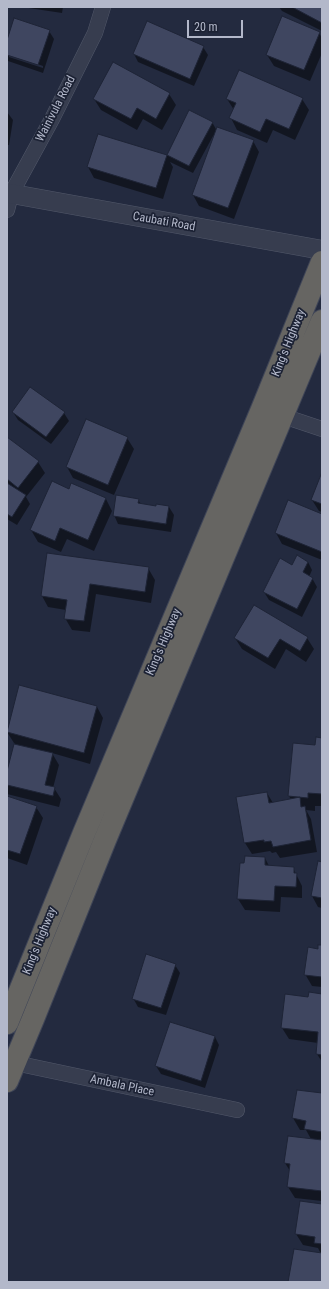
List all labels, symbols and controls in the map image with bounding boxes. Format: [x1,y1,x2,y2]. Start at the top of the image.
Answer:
scale bar [189,12,245,38]
text: 20 m [194,20,218,34]
street label: Wainivula Road [33,74,79,144]
street label: Caubati Road [132,209,196,235]
street label: King's Highway [269,307,309,379]
street label: King's Highway [143,606,185,678]
street label: King's Highway [20,905,60,977]
street label: Ambala Place [89,1072,155,1100]

